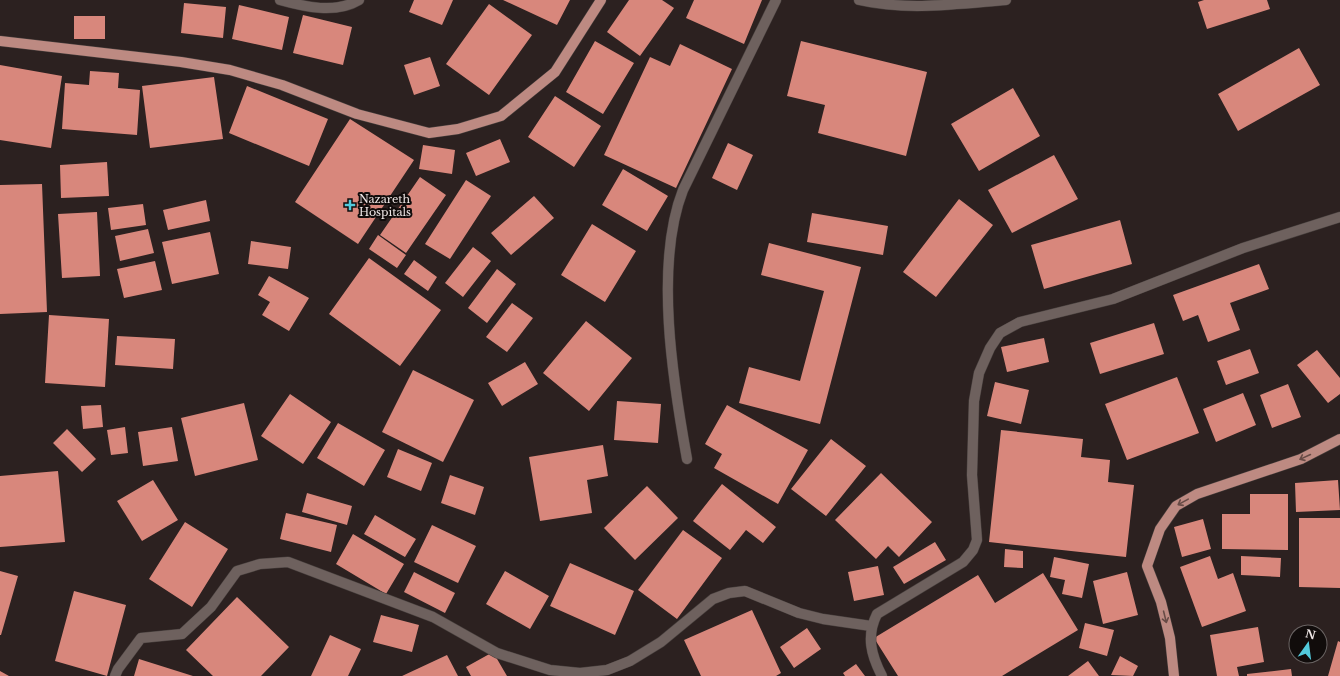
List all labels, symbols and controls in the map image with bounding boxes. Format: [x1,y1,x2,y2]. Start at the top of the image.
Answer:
place label: Nazareth Hospitals [359,192,411,219]
marker: Nazareth Hospitals [344,199,356,211]
one-way arrow [1299,454,1311,461]
one-way arrow [1178,499,1190,506]
one-way arrow [1161,611,1169,624]
north arrow [1288,624,1328,664]
text: N [1304,626,1318,642]

